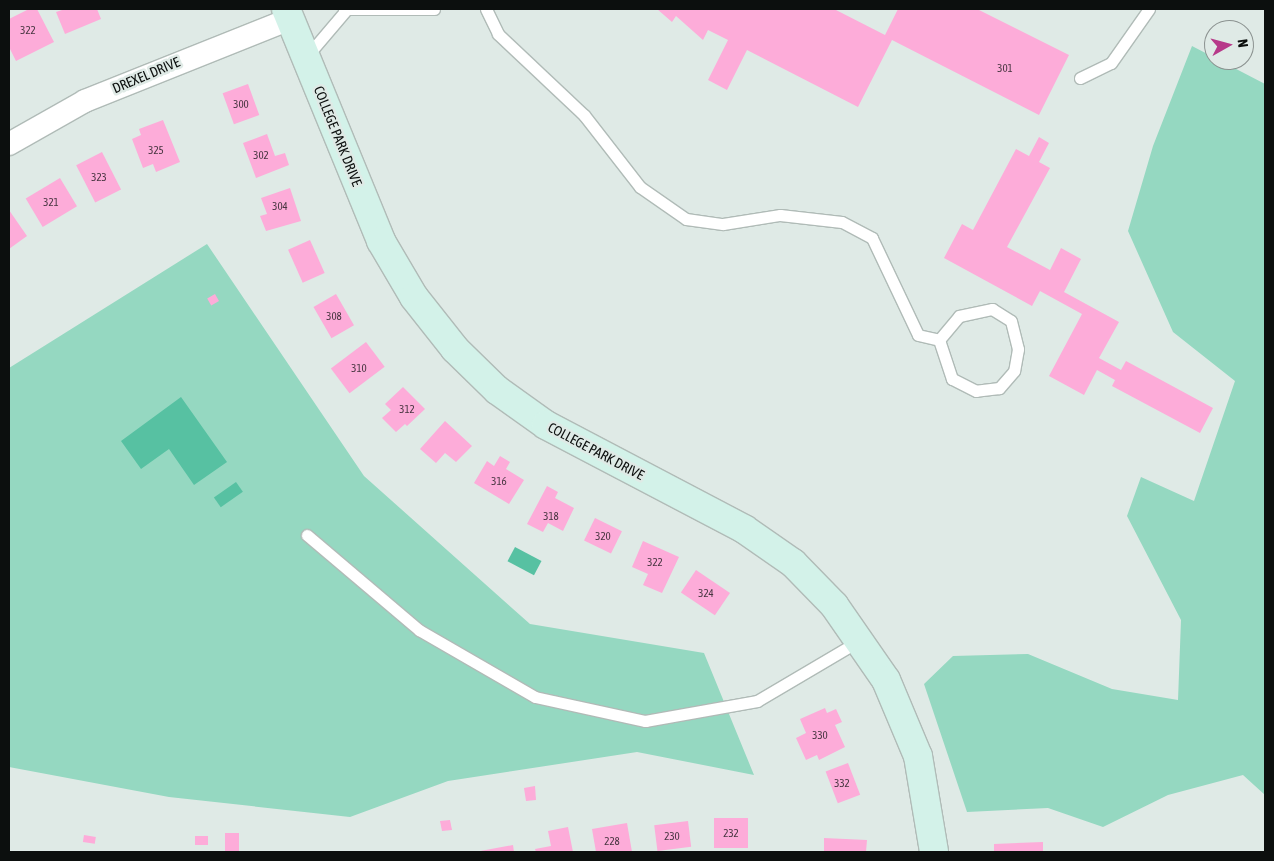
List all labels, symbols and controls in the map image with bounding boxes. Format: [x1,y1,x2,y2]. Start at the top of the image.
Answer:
north arrow [1204,20,1254,70]
house number: 322 [20,23,36,37]
text: N [1234,38,1251,48]
street label: DREXEL DRIVE [110,53,182,97]
house number: 301 [997,61,1013,75]
street label: COLLEGE PARK DRIVE [310,83,366,189]
house number: 300 [233,97,249,111]
house number: 325 [148,143,164,157]
house number: 302 [253,148,269,162]
house number: 323 [91,170,107,184]
house number: 321 [43,195,59,209]
house number: 304 [272,199,288,213]
house number: 308 [326,309,342,323]
house number: 310 [351,361,367,375]
house number: 312 [399,402,415,416]
street label: COLLEGE PARK DRIVE [545,419,647,483]
house number: 316 [491,474,507,488]
house number: 318 [543,509,559,523]
house number: 320 [595,529,611,543]
house number: 322 [647,555,663,569]
house number: 324 [698,586,714,600]
house number: 330 [812,728,828,742]
house number: 332 [834,776,850,790]
house number: 232 [723,826,739,840]
house number: 230 [664,829,680,843]
house number: 228 [604,834,620,848]

